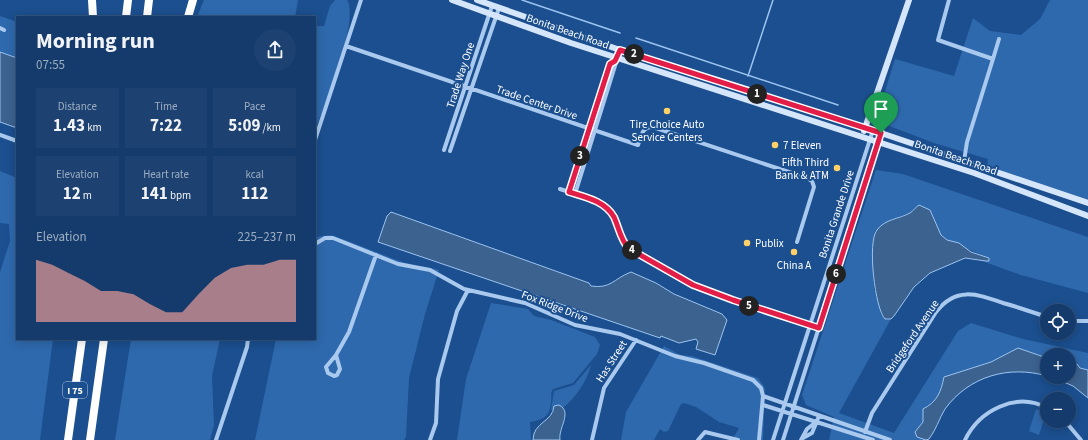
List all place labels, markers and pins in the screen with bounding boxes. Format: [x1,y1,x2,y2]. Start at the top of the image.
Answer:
pin: 2 [624,44,644,64]
pin: 1 [747,84,767,104]
pin [864,92,898,133]
marker: Tire Choice Auto Service Centers [662,106,672,116]
place label: Tire Choice Auto Service Centers [630,117,704,145]
place label: 7 Eleven [783,138,821,153]
marker: 7 Eleven [770,140,780,150]
pin: 3 [570,146,590,166]
place label: Fifth Third Bank & ATM [775,155,829,183]
marker: Fifth Third Bank & ATM [832,163,842,173]
place label: Publix [755,236,784,251]
marker: Publix [742,238,752,248]
pin: 4 [622,240,642,260]
marker: China A [789,247,799,257]
place label: China A [777,258,811,273]
pin: 6 [826,264,846,284]
pin: 5 [739,296,759,316]

